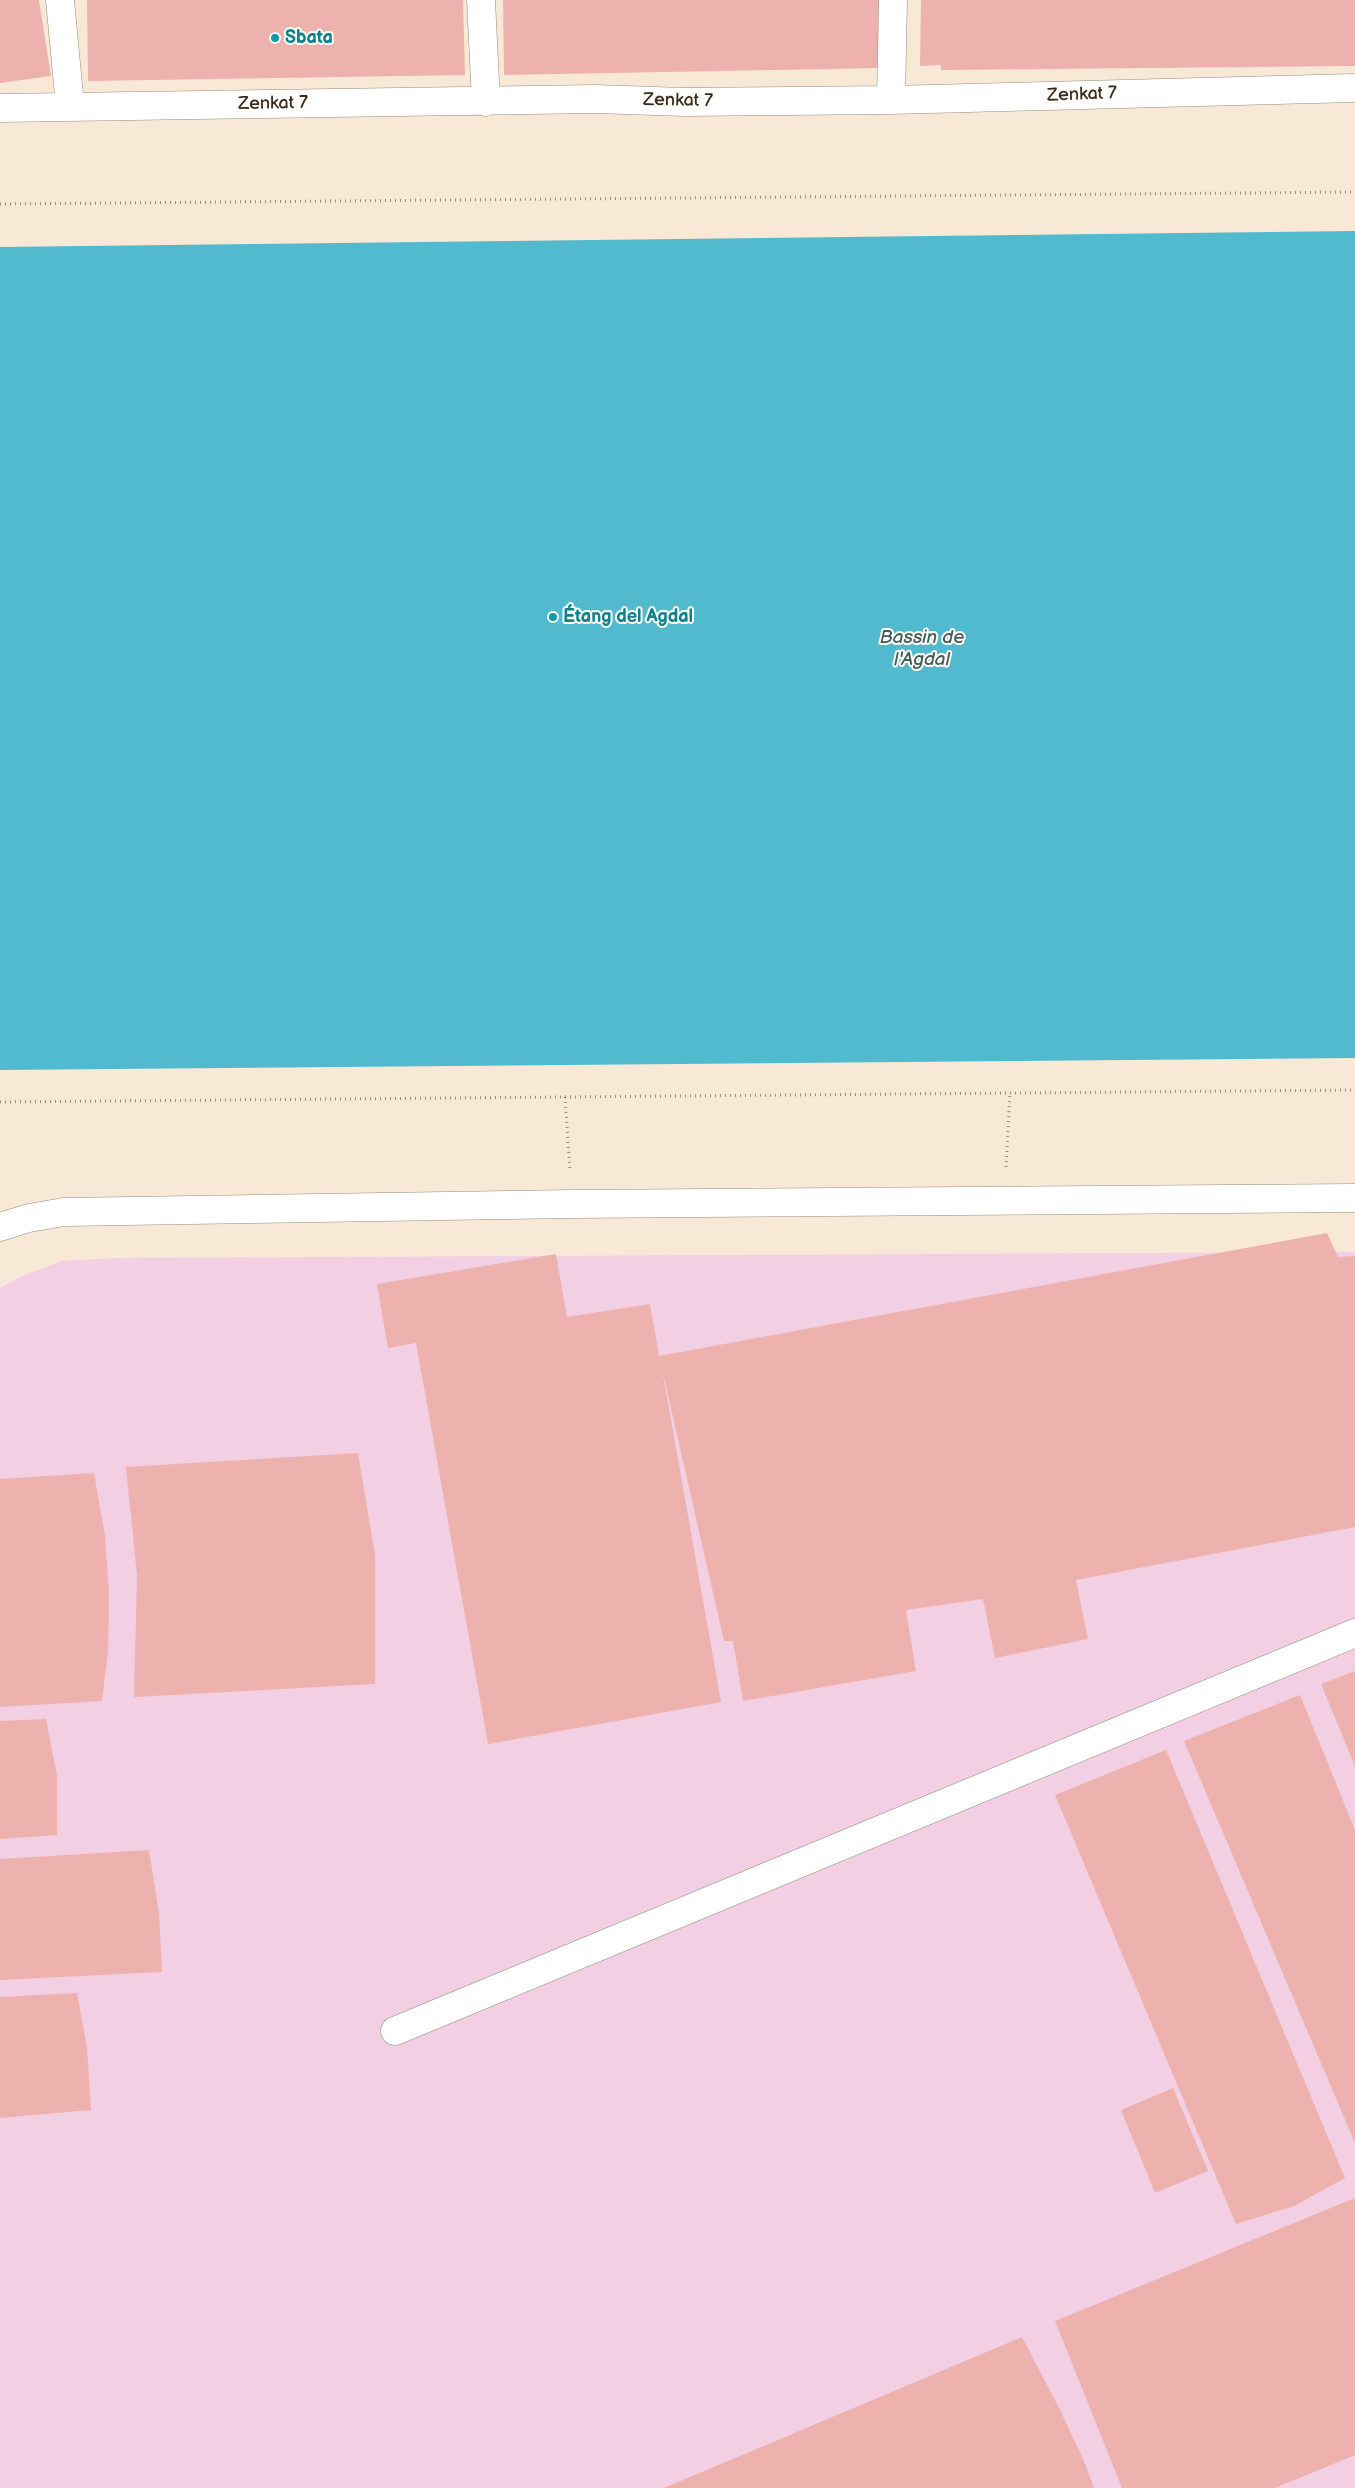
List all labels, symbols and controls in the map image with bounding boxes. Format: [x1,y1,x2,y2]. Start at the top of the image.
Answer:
place label: Sbata [285,27,333,49]
marker: Sbata [269,32,281,44]
street label: Zenkat 7 [1047,83,1117,107]
street label: Zenkat 7 [643,90,713,112]
street label: Zenkat 7 [238,93,308,115]
place label: Étang del Agdal [563,606,693,628]
marker: Étang del Agdal [547,611,559,623]
water label: Bassin de l'Agdal [880,627,964,671]

